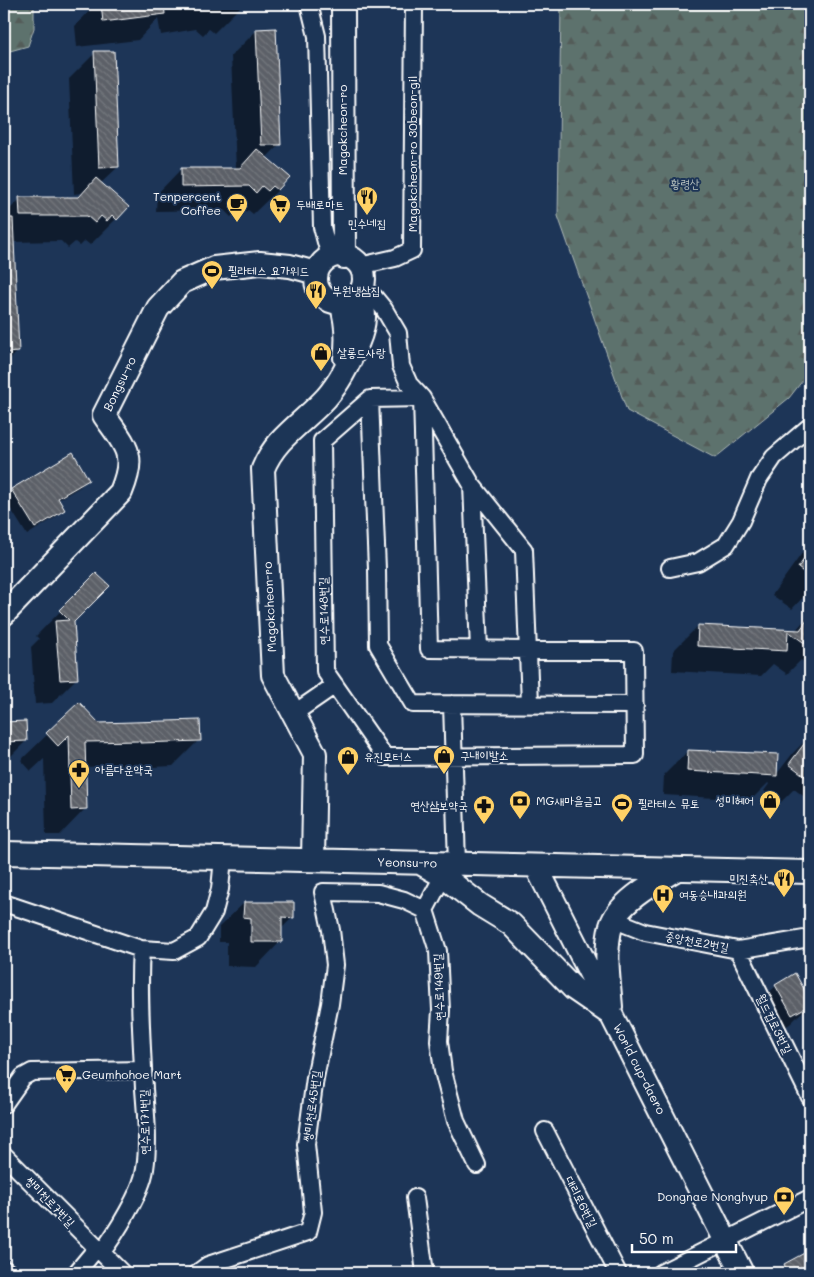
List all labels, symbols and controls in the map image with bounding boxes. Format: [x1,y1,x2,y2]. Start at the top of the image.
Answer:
street label: Magokcheon-ro 30beon-gil [404,76,420,232]
street label: Magokcheon-ro [334,85,350,175]
park label: 황령산 [671,175,700,191]
restaurant icon: 민수네집 [355,185,379,216]
place label: Tenpercent Coffee [153,188,221,218]
cafe icon: Tenpercent Coffee [225,192,249,223]
supermarket icon: 두배로마트 [268,193,292,224]
place label: 두배로마트 [296,196,344,212]
place label: 민수네집 [348,215,386,231]
sports icon: 필라테스 요가위드 [200,259,224,290]
place label: 필라테스 요가위드 [228,262,309,278]
restaurant icon: 부원냉삼집 [304,279,328,310]
place label: 부원냉삼집 [332,282,380,298]
shop icon: 살롱드사랑 [309,341,333,372]
place label: 살롱드사랑 [337,344,386,360]
street label: Bongsu-ro [99,354,139,413]
street label: Magokcheon-ro [259,561,279,653]
street label: 연수로148번길 [314,577,332,645]
shop icon: 구내이발소 [432,744,456,775]
shop icon: 유진모터스 [336,745,360,776]
place label: 구내이발소 [460,747,508,763]
place label: 유진모터스 [364,748,412,764]
pharmacy icon: 아름다운약국 [67,758,91,789]
place label: 아름다운약국 [95,761,153,777]
bank icon: MG새마을금고 [508,789,532,820]
shop icon: 성미헤어 [758,789,782,820]
place label: MG새마을금고 [536,792,603,808]
sports icon: 필라테스 뮤토 [610,792,634,823]
place label: 성미헤어 [715,792,754,808]
pharmacy icon: 연산삼보약국 [472,794,496,825]
place label: 필라테스 뮤토 [638,795,700,811]
place label: 연산삼보약국 [410,797,468,813]
street label: Yeonsu-ro [377,853,437,871]
restaurant icon: 미진축산 [772,867,796,898]
place label: 미진축산 [729,870,768,886]
hospital icon: 여동승내과의원 [651,883,675,914]
place label: 여동승내과의원 [679,886,747,902]
street label: 중앙천로2번길 [664,927,731,955]
street label: 연수로149번길 [429,953,447,1021]
street label: 월드컵로3번길 [753,991,796,1057]
street label: World cup-daero [610,1020,670,1117]
supermarket icon: Geumhohoe Mart [54,1063,78,1094]
place label: Geumhohoe Mart [82,1066,182,1082]
street label: 쌍미천로45번길 [298,1069,324,1143]
street label: 연수로171번길 [135,1089,153,1155]
street label: 쌍미천로7번길 [23,1173,79,1230]
street label: 대리로6번길 [562,1173,602,1230]
bank icon: Dongnae Nonghyup [772,1185,796,1216]
place label: Dongnae Nonghyup [657,1188,768,1204]
scale bar [632,1222,735,1254]
text: 50 m [639,1228,674,1248]

